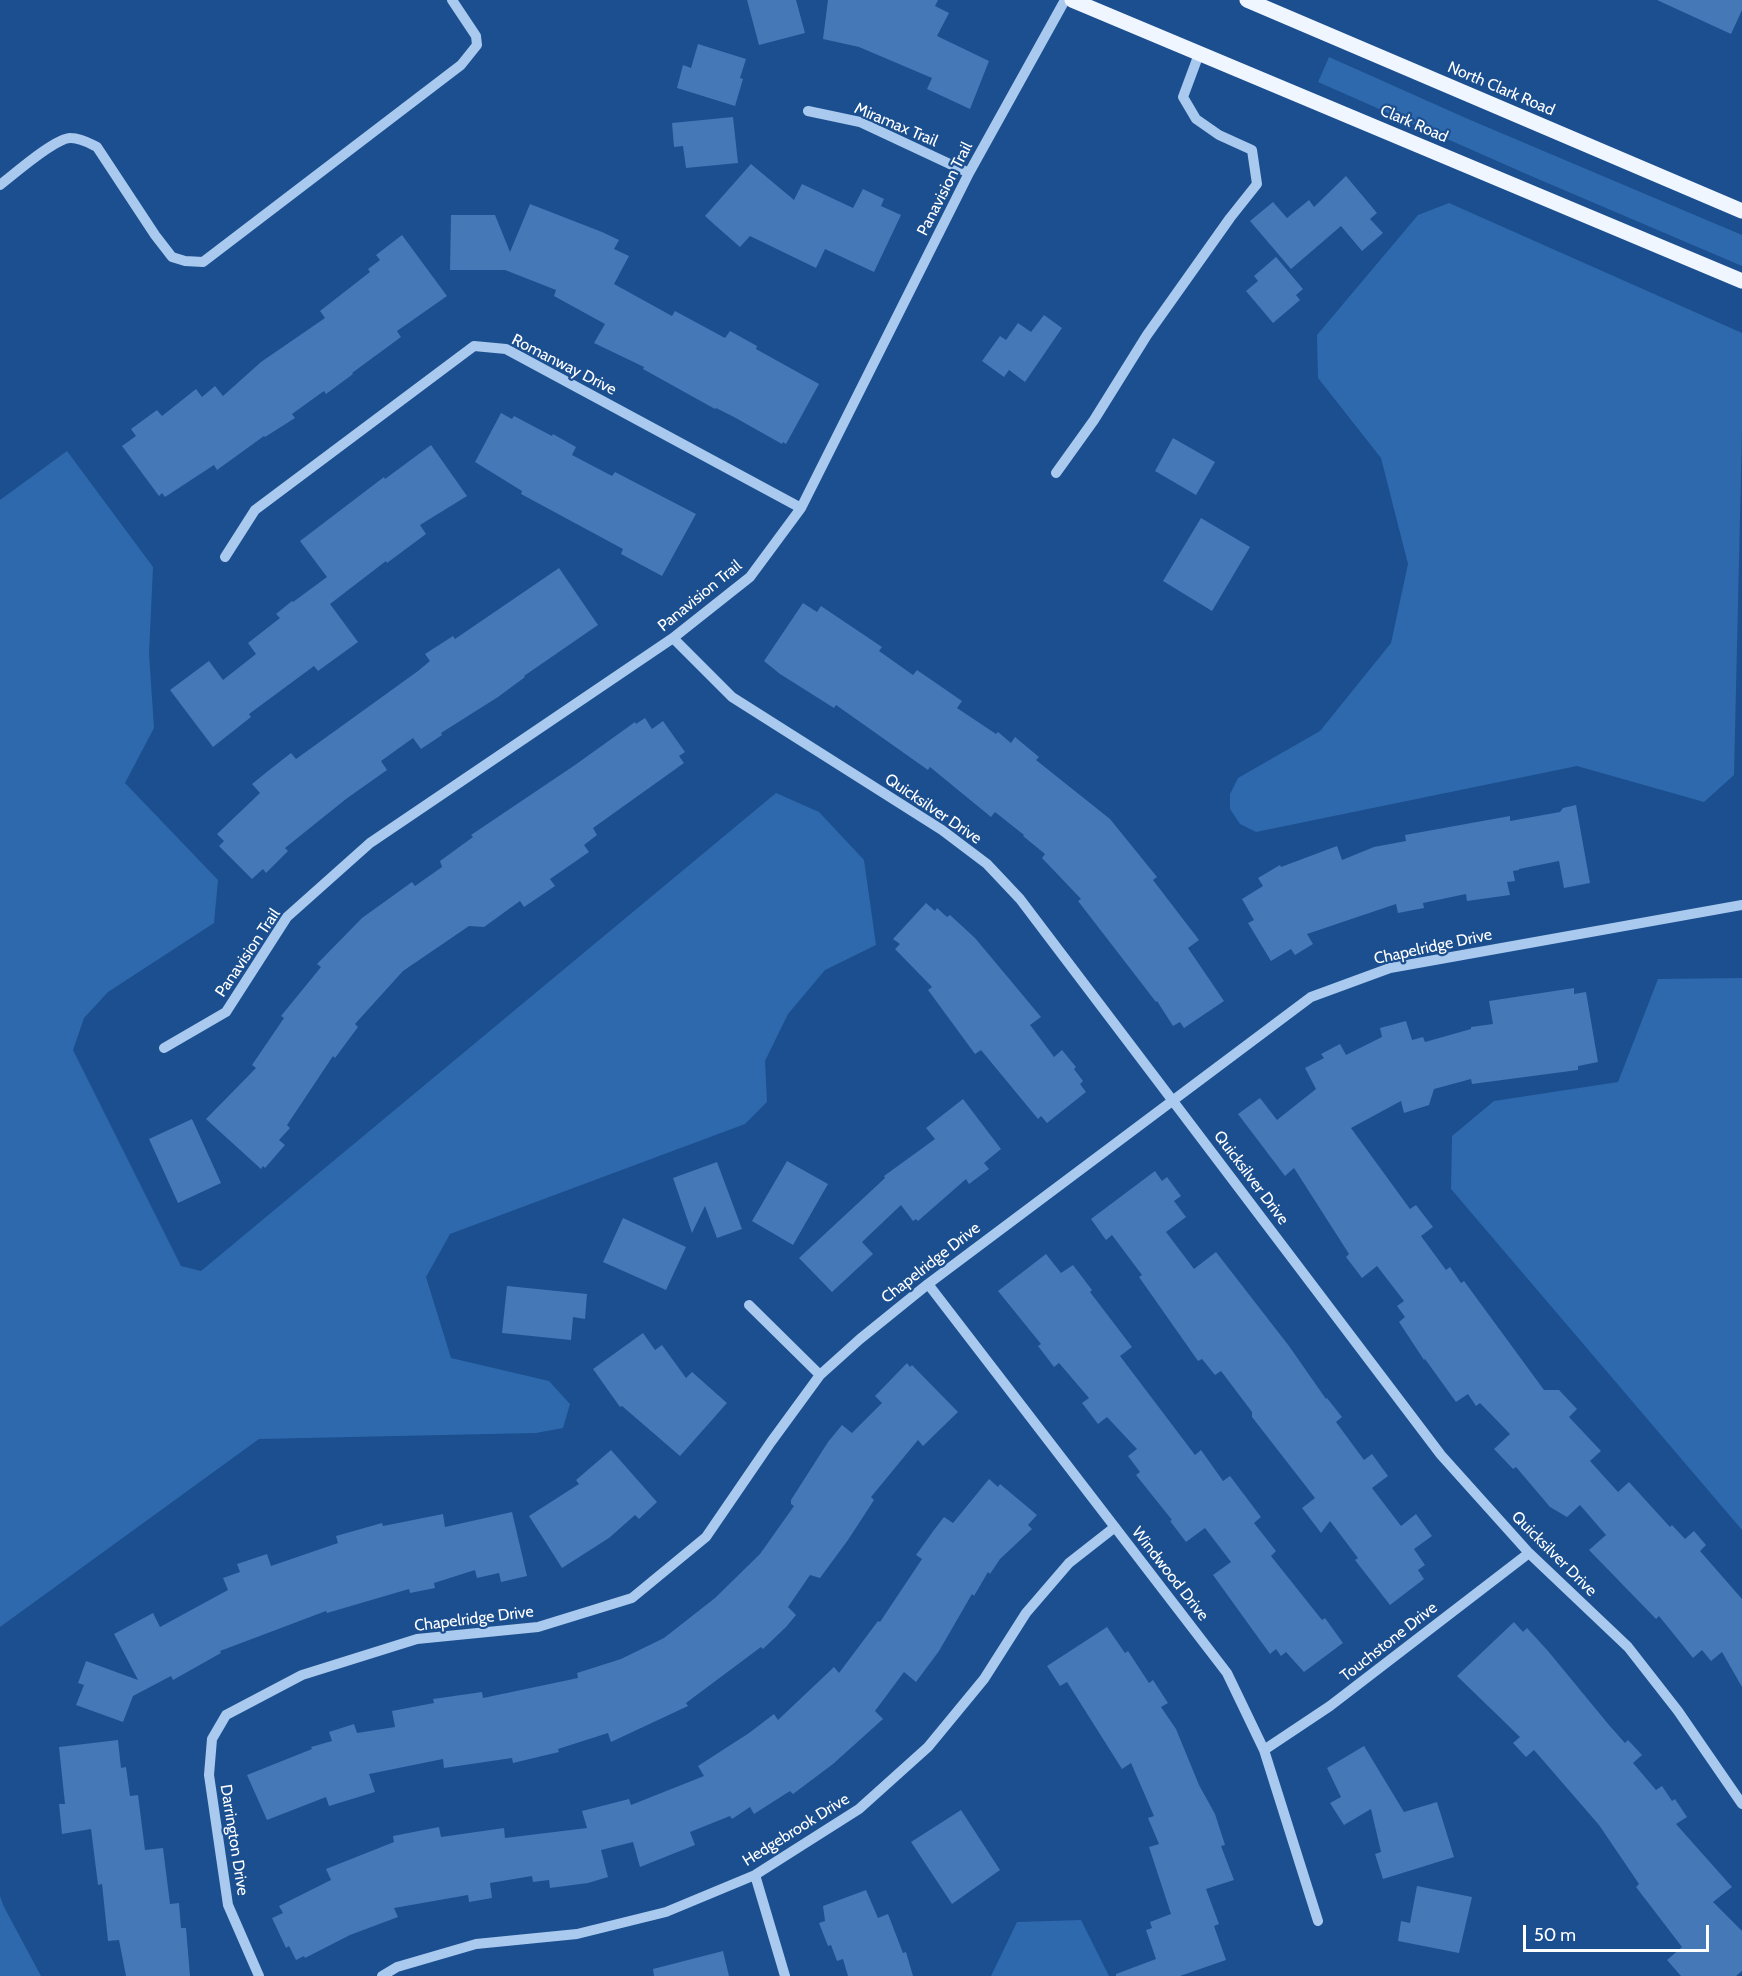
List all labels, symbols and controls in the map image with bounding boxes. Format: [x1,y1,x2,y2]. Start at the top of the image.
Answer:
street label: North Clark Road [1445,58,1557,120]
street label: Miramax Trail [851,99,941,151]
street label: Clark Road [1377,101,1451,147]
street label: Panavision Trail [913,139,977,239]
street label: Romanway Drive [508,330,620,400]
street label: Panavision Trail [654,556,746,636]
street label: Quicksilver Drive [881,770,985,848]
street label: Panavision Trail [211,905,285,1001]
street label: Chapelridge Drive [1372,925,1494,969]
street label: Quicksilver Drive [1209,1127,1293,1229]
street label: Chapelridge Drive [878,1218,984,1308]
street label: Quicksilver Drive [1507,1507,1601,1601]
street label: Windwood Drive [1127,1523,1213,1625]
street label: Touchstone Drive [1337,1598,1441,1686]
street label: Chapelridge Drive [413,1602,535,1636]
street label: Darrington Drive [216,1783,252,1897]
street label: Hedgebrook Drive [739,1789,853,1871]
scale bar [1526,1913,1712,1951]
text: 50 m [1534,1924,1576,1946]

